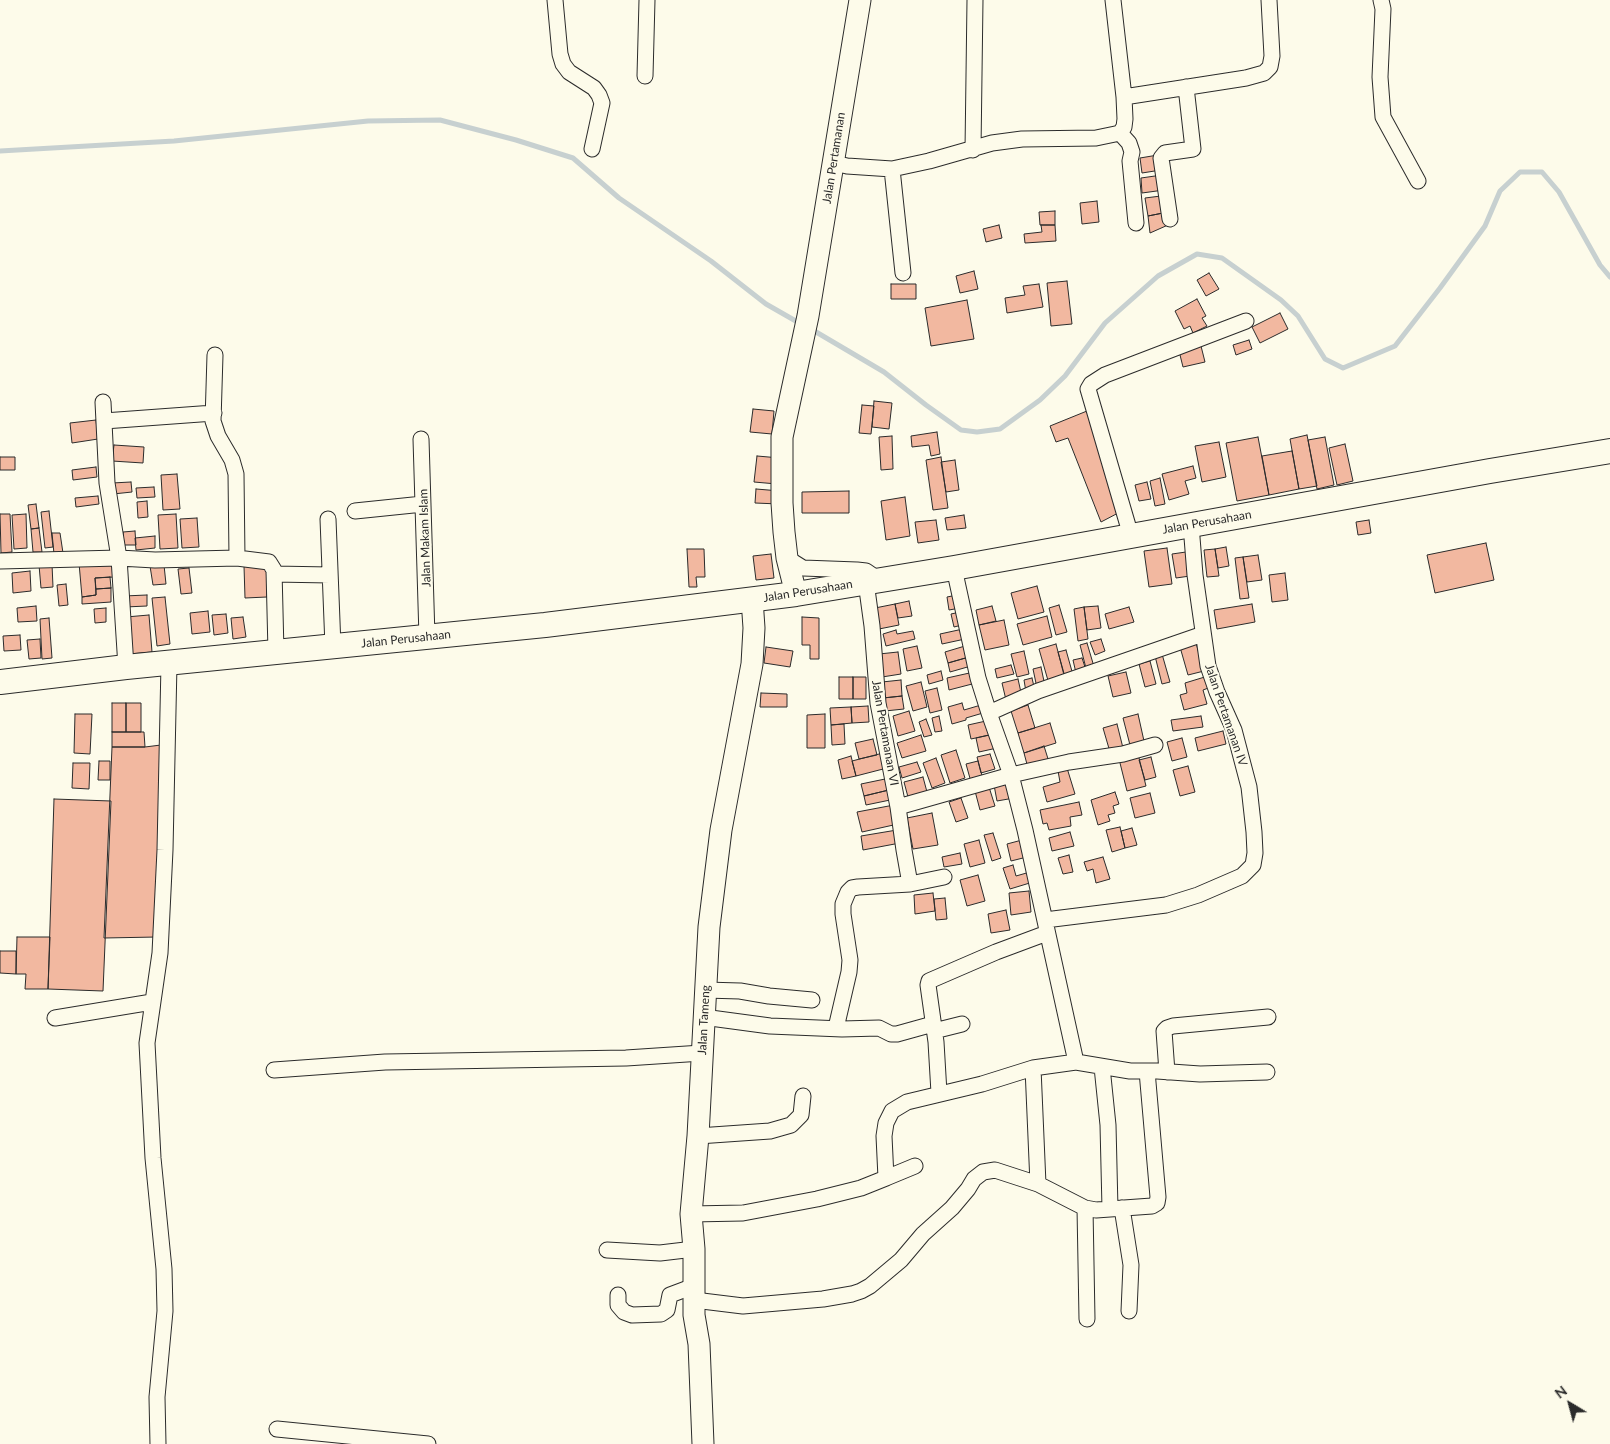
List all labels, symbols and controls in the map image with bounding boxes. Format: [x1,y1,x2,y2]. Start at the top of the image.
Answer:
street label: Jalan Pertamanan [820,111,848,205]
street label: Jalan Makam Islam [416,489,434,587]
street label: Jalan Perusahaan [1161,507,1253,537]
street label: Jalan Perusahaan [762,577,854,605]
street label: Jalan Perusahaan [360,627,452,651]
street label: Jalan Pertamanan IV [1202,662,1250,768]
street label: Jalan Pertamanan VI [869,679,901,787]
street label: Jalan Tameng [695,985,713,1055]
north arrow [1545,1379,1595,1429]
text: N [1551,1382,1570,1402]

